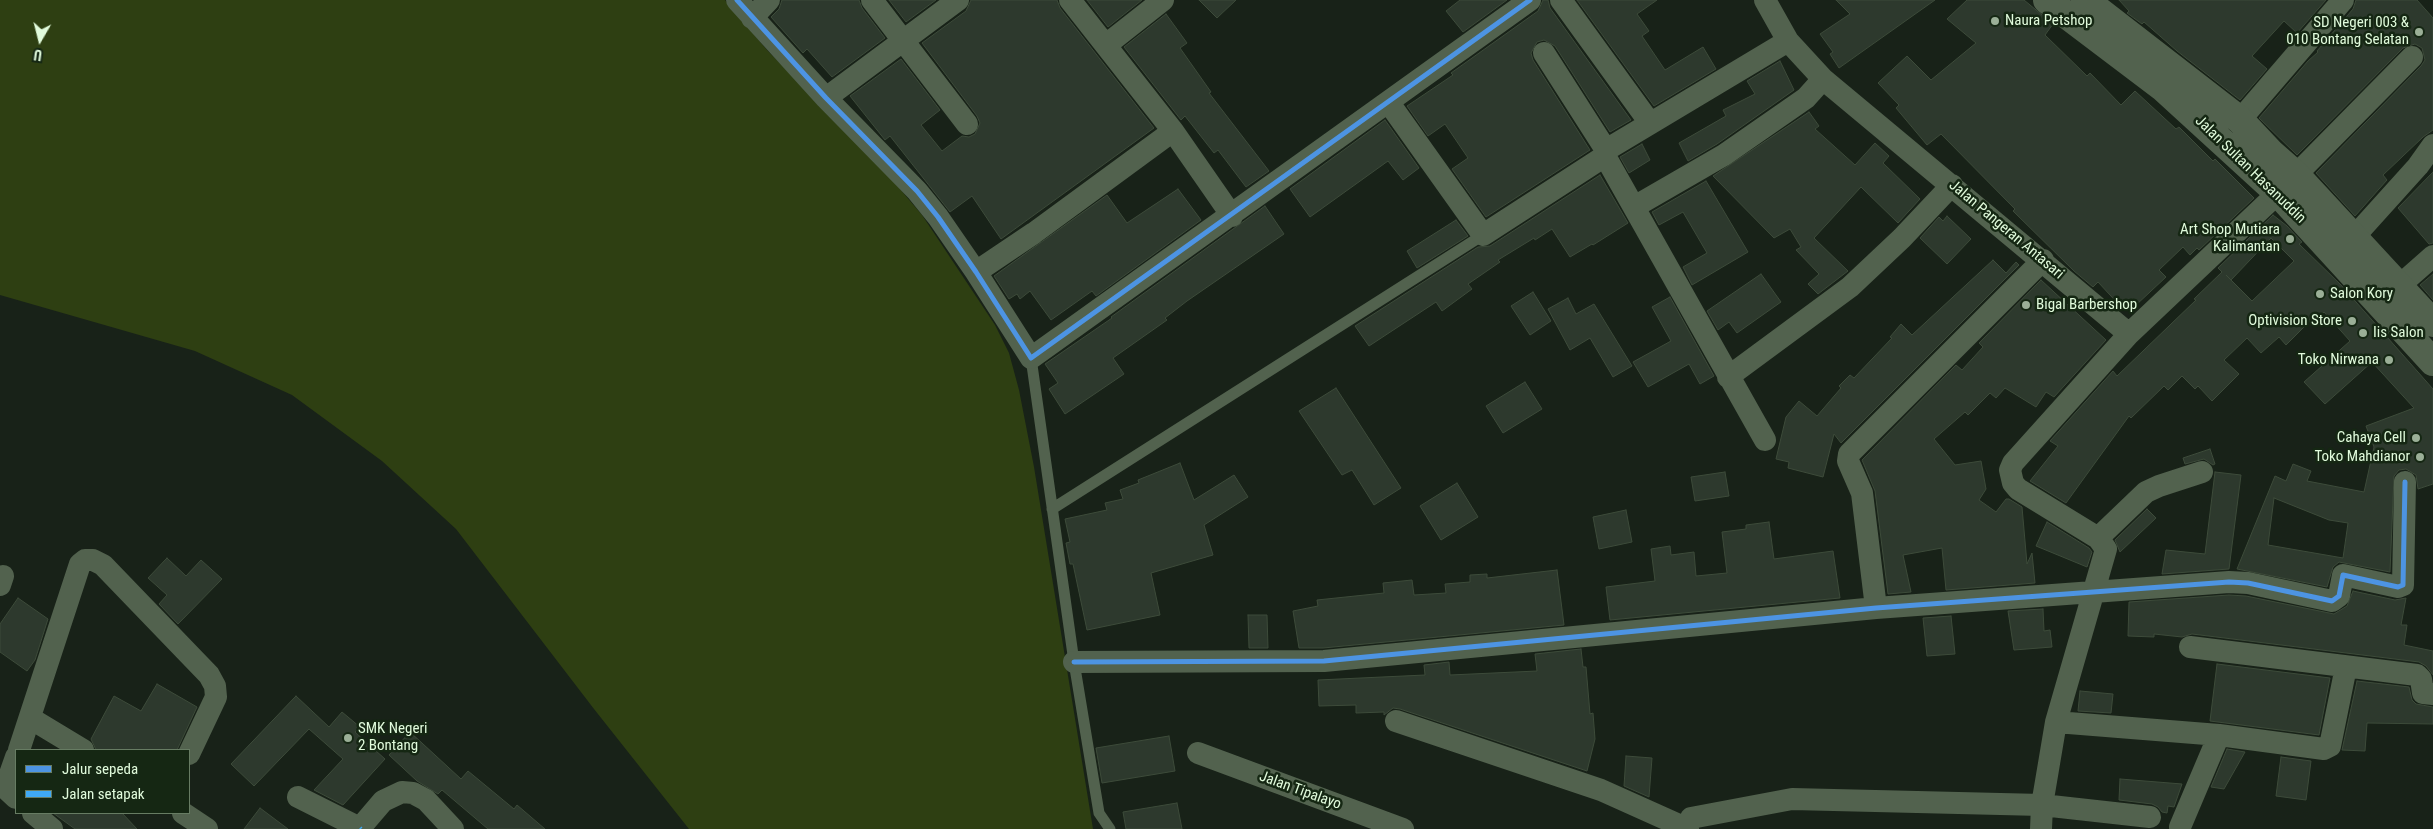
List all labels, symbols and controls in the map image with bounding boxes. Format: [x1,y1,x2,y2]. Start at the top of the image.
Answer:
place label: Naura Petshop [2005,12,2092,30]
place label: SD Negeri 003 & 010 Bontang Selatan [2286,14,2409,49]
north arrow [15,15,65,65]
marker: Naura Petshop [1989,15,2001,27]
marker: SD Negeri 003 & 010 Bontang Selatan [2413,26,2425,38]
text: U [33,46,43,63]
street label: Jalan Sultan Hasanuddin [2191,112,2309,228]
street label: Jalan Pangeran Antasari [1945,177,2067,283]
place label: Art Shop Mutiara Kalimantan [2180,221,2280,256]
marker: Art Shop Mutiara Kalimantan [2284,233,2296,245]
place label: Salon Kory [2330,285,2393,303]
marker: Salon Kory [2314,288,2326,300]
place label: Bigal Barbershop [2036,296,2137,314]
marker: Bigal Barbershop [2020,299,2032,311]
place label: Optivision Store [2248,312,2342,330]
marker: Optivision Store [2346,315,2358,327]
place label: Iis Salon [2373,324,2424,342]
marker: Iis Salon [2357,327,2369,339]
place label: Toko Nirwana [2298,351,2379,369]
marker: Toko Nirwana [2383,354,2395,366]
place label: Cahaya Cell [2337,429,2406,447]
marker: Cahaya Cell [2410,432,2422,444]
place label: Toko Mahdianor [2314,448,2410,466]
marker: Toko Mahdianor [2414,451,2426,463]
place label: SMK Negeri 2 Bontang [358,720,427,755]
marker: SMK Negeri 2 Bontang [342,732,354,744]
legend [15,749,190,814]
text: Jalur sepeda [62,760,138,778]
street label: Jalan Tipalayo [1257,768,1343,814]
text: Jalan setapak [62,785,145,803]

